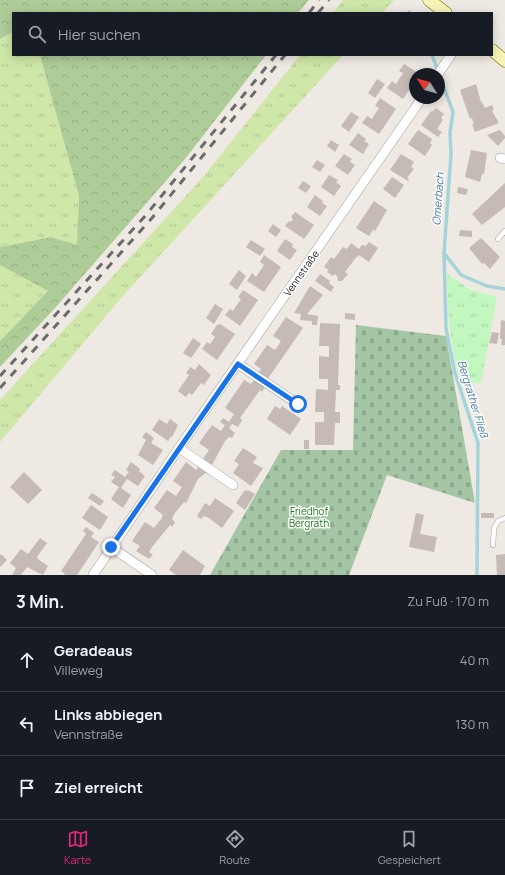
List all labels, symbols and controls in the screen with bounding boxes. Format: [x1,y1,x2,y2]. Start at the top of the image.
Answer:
search box [12,12,493,56]
icon: search [26,23,48,45]
text: Hier suchen [58,24,140,45]
north arrow [409,68,445,104]
water label: Omerbach [428,172,447,226]
street label: Vennstraße [280,247,322,299]
water label: Bergrather Fließ [455,358,493,440]
route start [289,395,307,413]
park label: Friedhof Bergrath [289,504,329,530]
route end [102,538,120,556]
text: 3 Min. [16,590,64,613]
text: Zu Fuß · 170 m [407,592,489,610]
text: Geradeaus [54,640,133,661]
icon: ahead [16,649,38,671]
text: 40 m [460,651,489,669]
text: Villeweg [54,661,103,679]
text: Links abbiegen [54,704,162,725]
icon: left [16,713,38,735]
text: 130 m [455,715,489,733]
text: Vennstraße [54,725,123,743]
icon: arrive [16,777,38,799]
text: Ziel erreicht [54,777,143,798]
tab: Karte [64,828,91,867]
tab: Route [219,828,250,867]
tab: Gespeichert [378,828,441,867]

